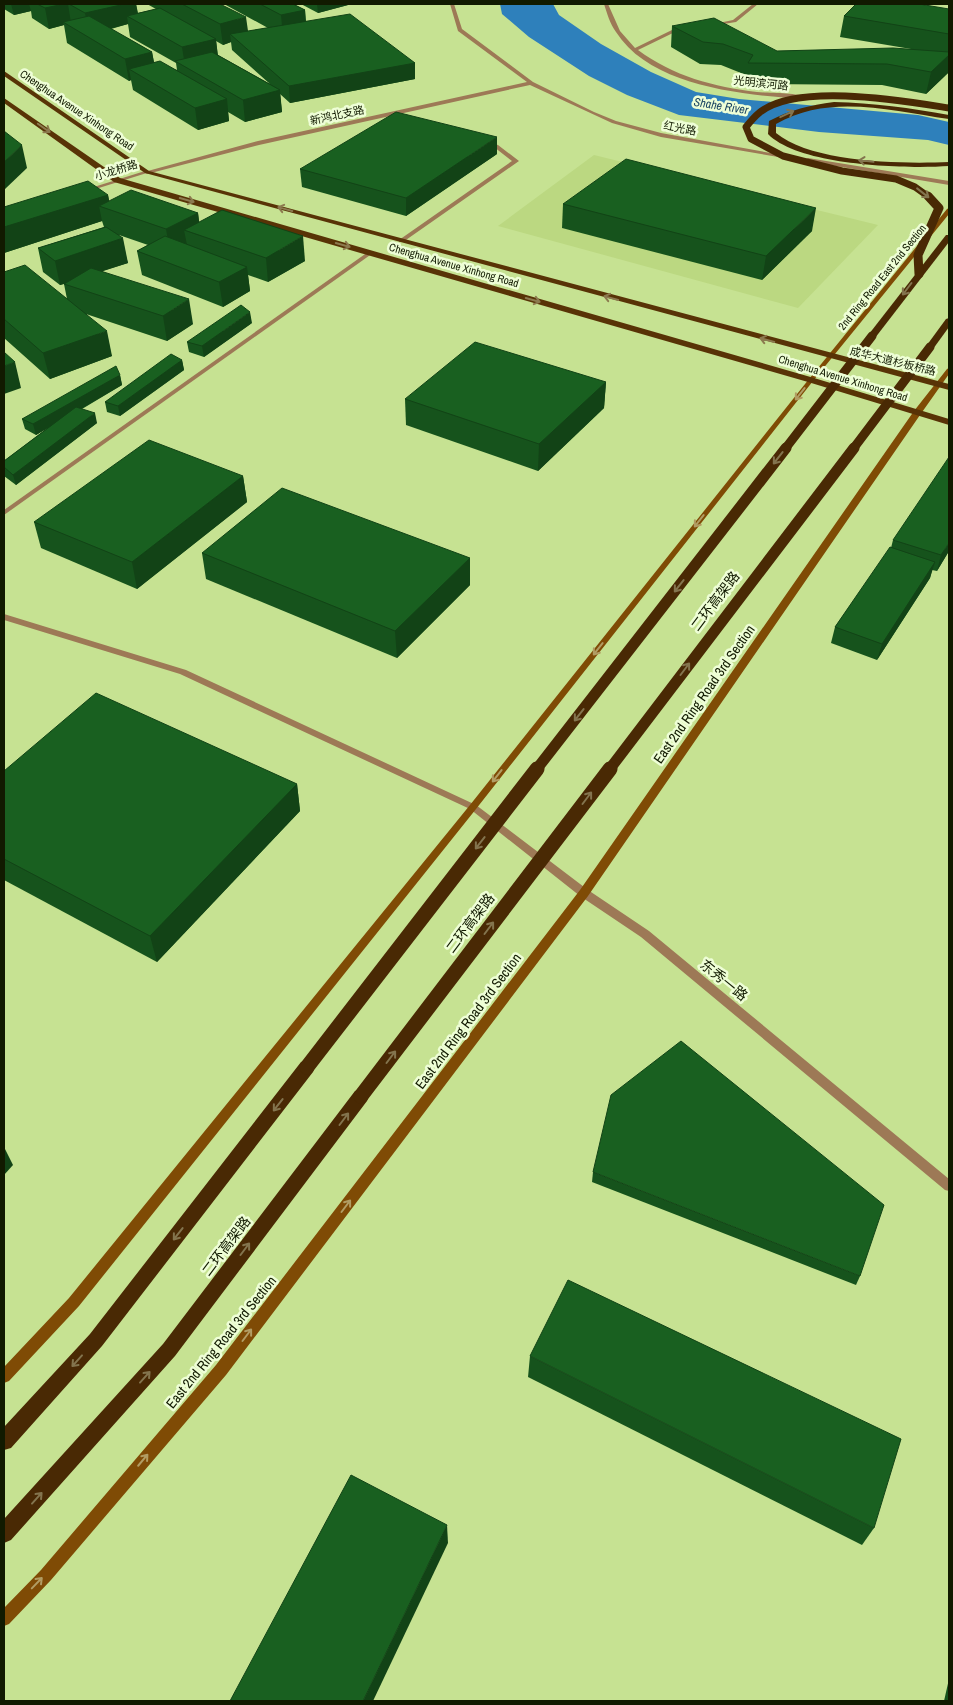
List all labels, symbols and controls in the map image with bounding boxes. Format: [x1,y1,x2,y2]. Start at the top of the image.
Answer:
street label: Chenghua Avenue Xinhong Road [17,67,137,153]
street label: 光明滨河路 [733,73,789,93]
water label: Shahe River [693,94,750,118]
street label: 新鸿北支路 [309,102,365,128]
one-way arrow [779,109,794,118]
street label: 红光路 [662,118,698,138]
one-way arrow [36,123,50,133]
one-way arrow [858,156,874,166]
street label: 小龙桥路 [93,157,139,183]
one-way arrow [916,187,929,198]
one-way arrow [178,196,194,206]
one-way arrow [277,204,293,214]
street label: 2nd Ring Road East 2nd Section [835,221,929,333]
street label: Chenghua Avenue Xinhong Road [388,240,520,290]
one-way arrow [335,241,351,250]
one-way arrow [902,282,913,295]
one-way arrow [603,292,619,302]
one-way arrow [524,295,540,305]
one-way arrow [760,334,776,344]
street label: 成华大道杉板桥路 [849,344,937,378]
street label: Chenghua Avenue Xinhong Road [777,352,909,404]
one-way arrow [794,387,805,400]
one-way arrow [773,451,784,464]
one-way arrow [693,515,704,528]
street label: 二环高架路 [687,568,743,634]
one-way arrow [673,579,684,592]
street label: East 2nd Ring Road 3rd Section [649,621,759,767]
one-way arrow [593,642,603,656]
one-way arrow [680,663,691,676]
one-way arrow [574,708,585,721]
one-way arrow [492,769,503,782]
one-way arrow [582,791,592,805]
one-way arrow [475,837,486,850]
street label: 二环高架路 [442,890,498,956]
one-way arrow [484,921,494,935]
street label: East 2nd Ring Road 3rd Section [411,950,525,1092]
street label: 东秀一路 [697,955,751,1005]
one-way arrow [385,1051,396,1064]
one-way arrow [272,1099,283,1112]
one-way arrow [338,1113,349,1126]
one-way arrow [340,1200,351,1213]
street label: 二环高架路 [198,1213,254,1279]
one-way arrow [173,1227,184,1240]
one-way arrow [240,1243,251,1256]
street label: East 2nd Ring Road 3rd Section [162,1272,280,1412]
one-way arrow [242,1328,252,1342]
one-way arrow [71,1355,83,1368]
one-way arrow [139,1370,151,1383]
one-way arrow [138,1454,149,1467]
one-way arrow [31,1491,43,1504]
one-way arrow [31,1577,43,1590]

